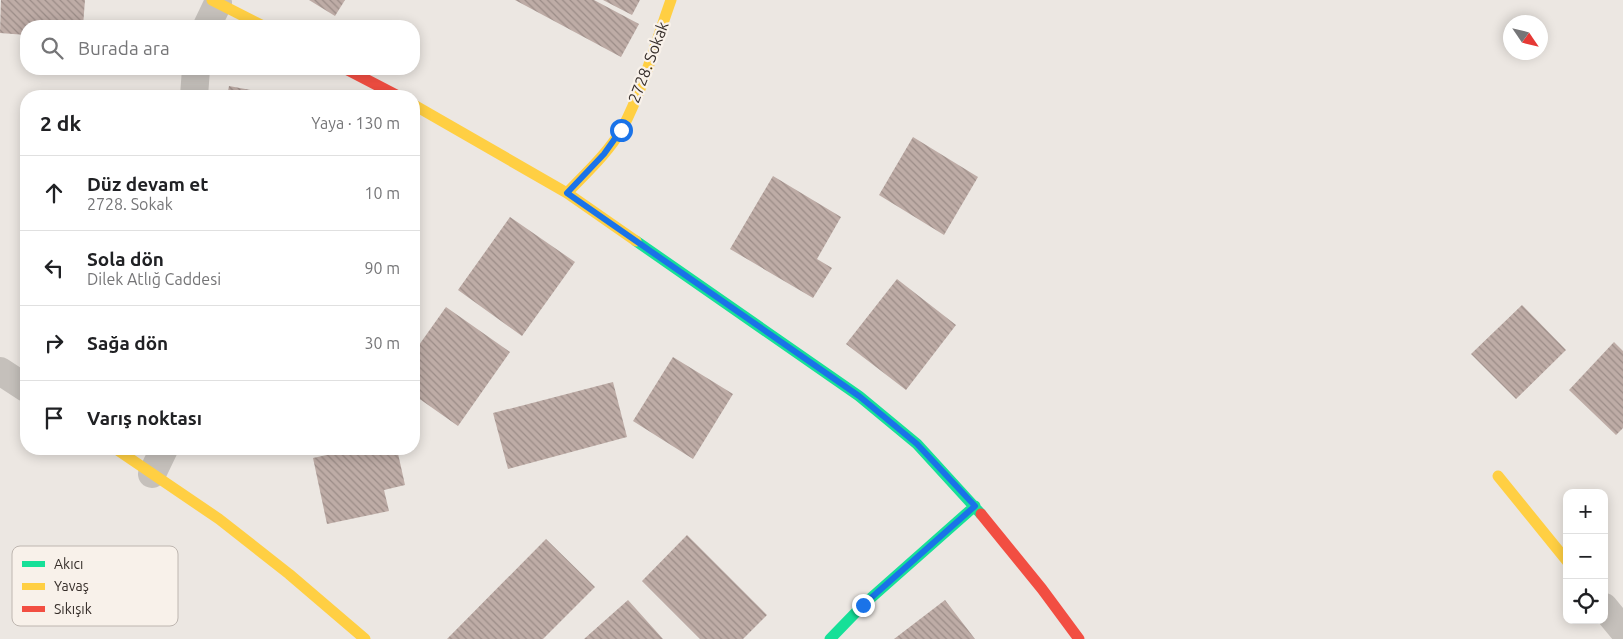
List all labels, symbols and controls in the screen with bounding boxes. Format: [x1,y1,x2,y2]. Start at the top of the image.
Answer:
north arrow [1503,15,1548,60]
street label: 2728. Sokak [624,19,672,105]
search box [20,20,420,75]
icon: search [38,34,66,62]
text: Burada ara [78,37,170,59]
text: 2 dk [40,111,81,135]
text: Yaya · 130 m [311,114,400,132]
route start [610,119,633,142]
text: Düz devam et [87,173,208,195]
icon: ahead [40,179,68,207]
text: 10 m [364,184,400,202]
text: 2728. Sokak [87,195,173,213]
text: Sola dön [87,248,164,270]
icon: left [40,254,68,282]
text: 90 m [364,259,400,277]
text: Dilek Atlığ Caddesi [87,270,221,288]
icon: right [40,329,68,357]
text: Sağa dön [87,332,168,354]
text: 30 m [364,334,400,352]
icon: arrive [40,404,68,432]
text: Varış noktası [87,407,202,429]
map controls [1563,489,1608,624]
button: + [1563,489,1608,534]
button: − [1563,534,1608,579]
legend [12,546,178,626]
text: Akıcı [54,556,83,572]
text: Yavaş [54,578,89,594]
button: locate [1563,579,1608,624]
route end [852,594,875,617]
text: Sıkışık [54,601,92,617]

